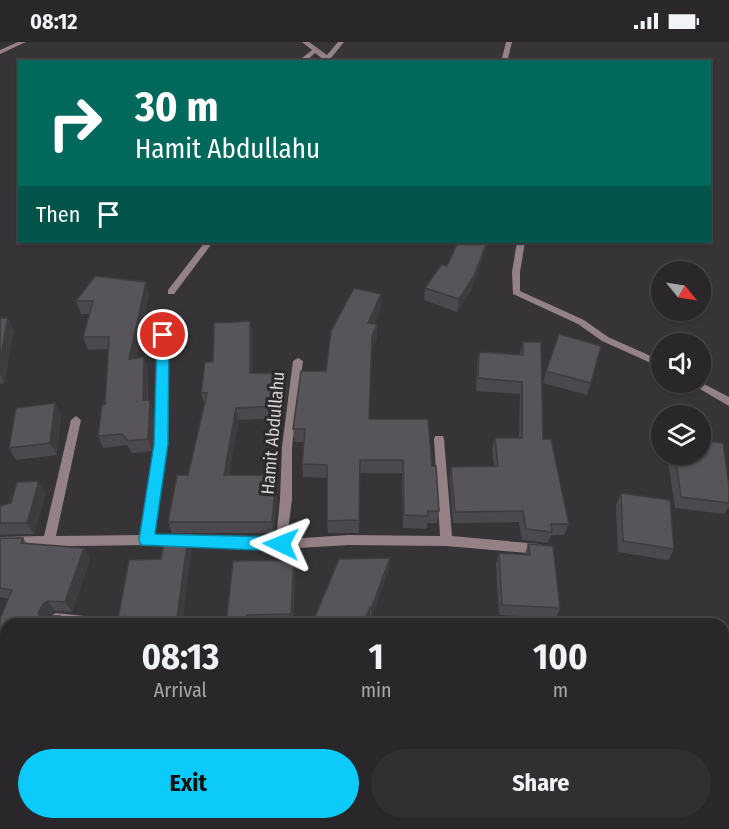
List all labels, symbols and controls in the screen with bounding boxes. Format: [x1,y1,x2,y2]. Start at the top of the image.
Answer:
text: 08:12 [30,8,77,35]
text: 30 m [135,82,219,132]
icon: right [36,84,114,162]
text: Hamit Abdullahu [135,133,320,165]
icon: arrive [92,198,125,231]
text: Then [36,201,80,228]
north arrow [651,261,711,321]
map controls [651,261,711,465]
pin [137,309,188,360]
icon: arrive [146,318,179,351]
button: sound [651,333,711,393]
street label: Hamit Abdullahu [257,371,289,495]
button: layers [651,405,711,465]
position arrow [249,512,313,576]
text: 08:13 [141,635,219,679]
text: 1 [369,635,384,679]
text: 100 [533,635,588,679]
text: Arrival [154,678,207,702]
text: min [361,678,392,702]
text: m [553,678,568,702]
button: Exit [18,749,359,818]
button: Share [371,749,711,818]

